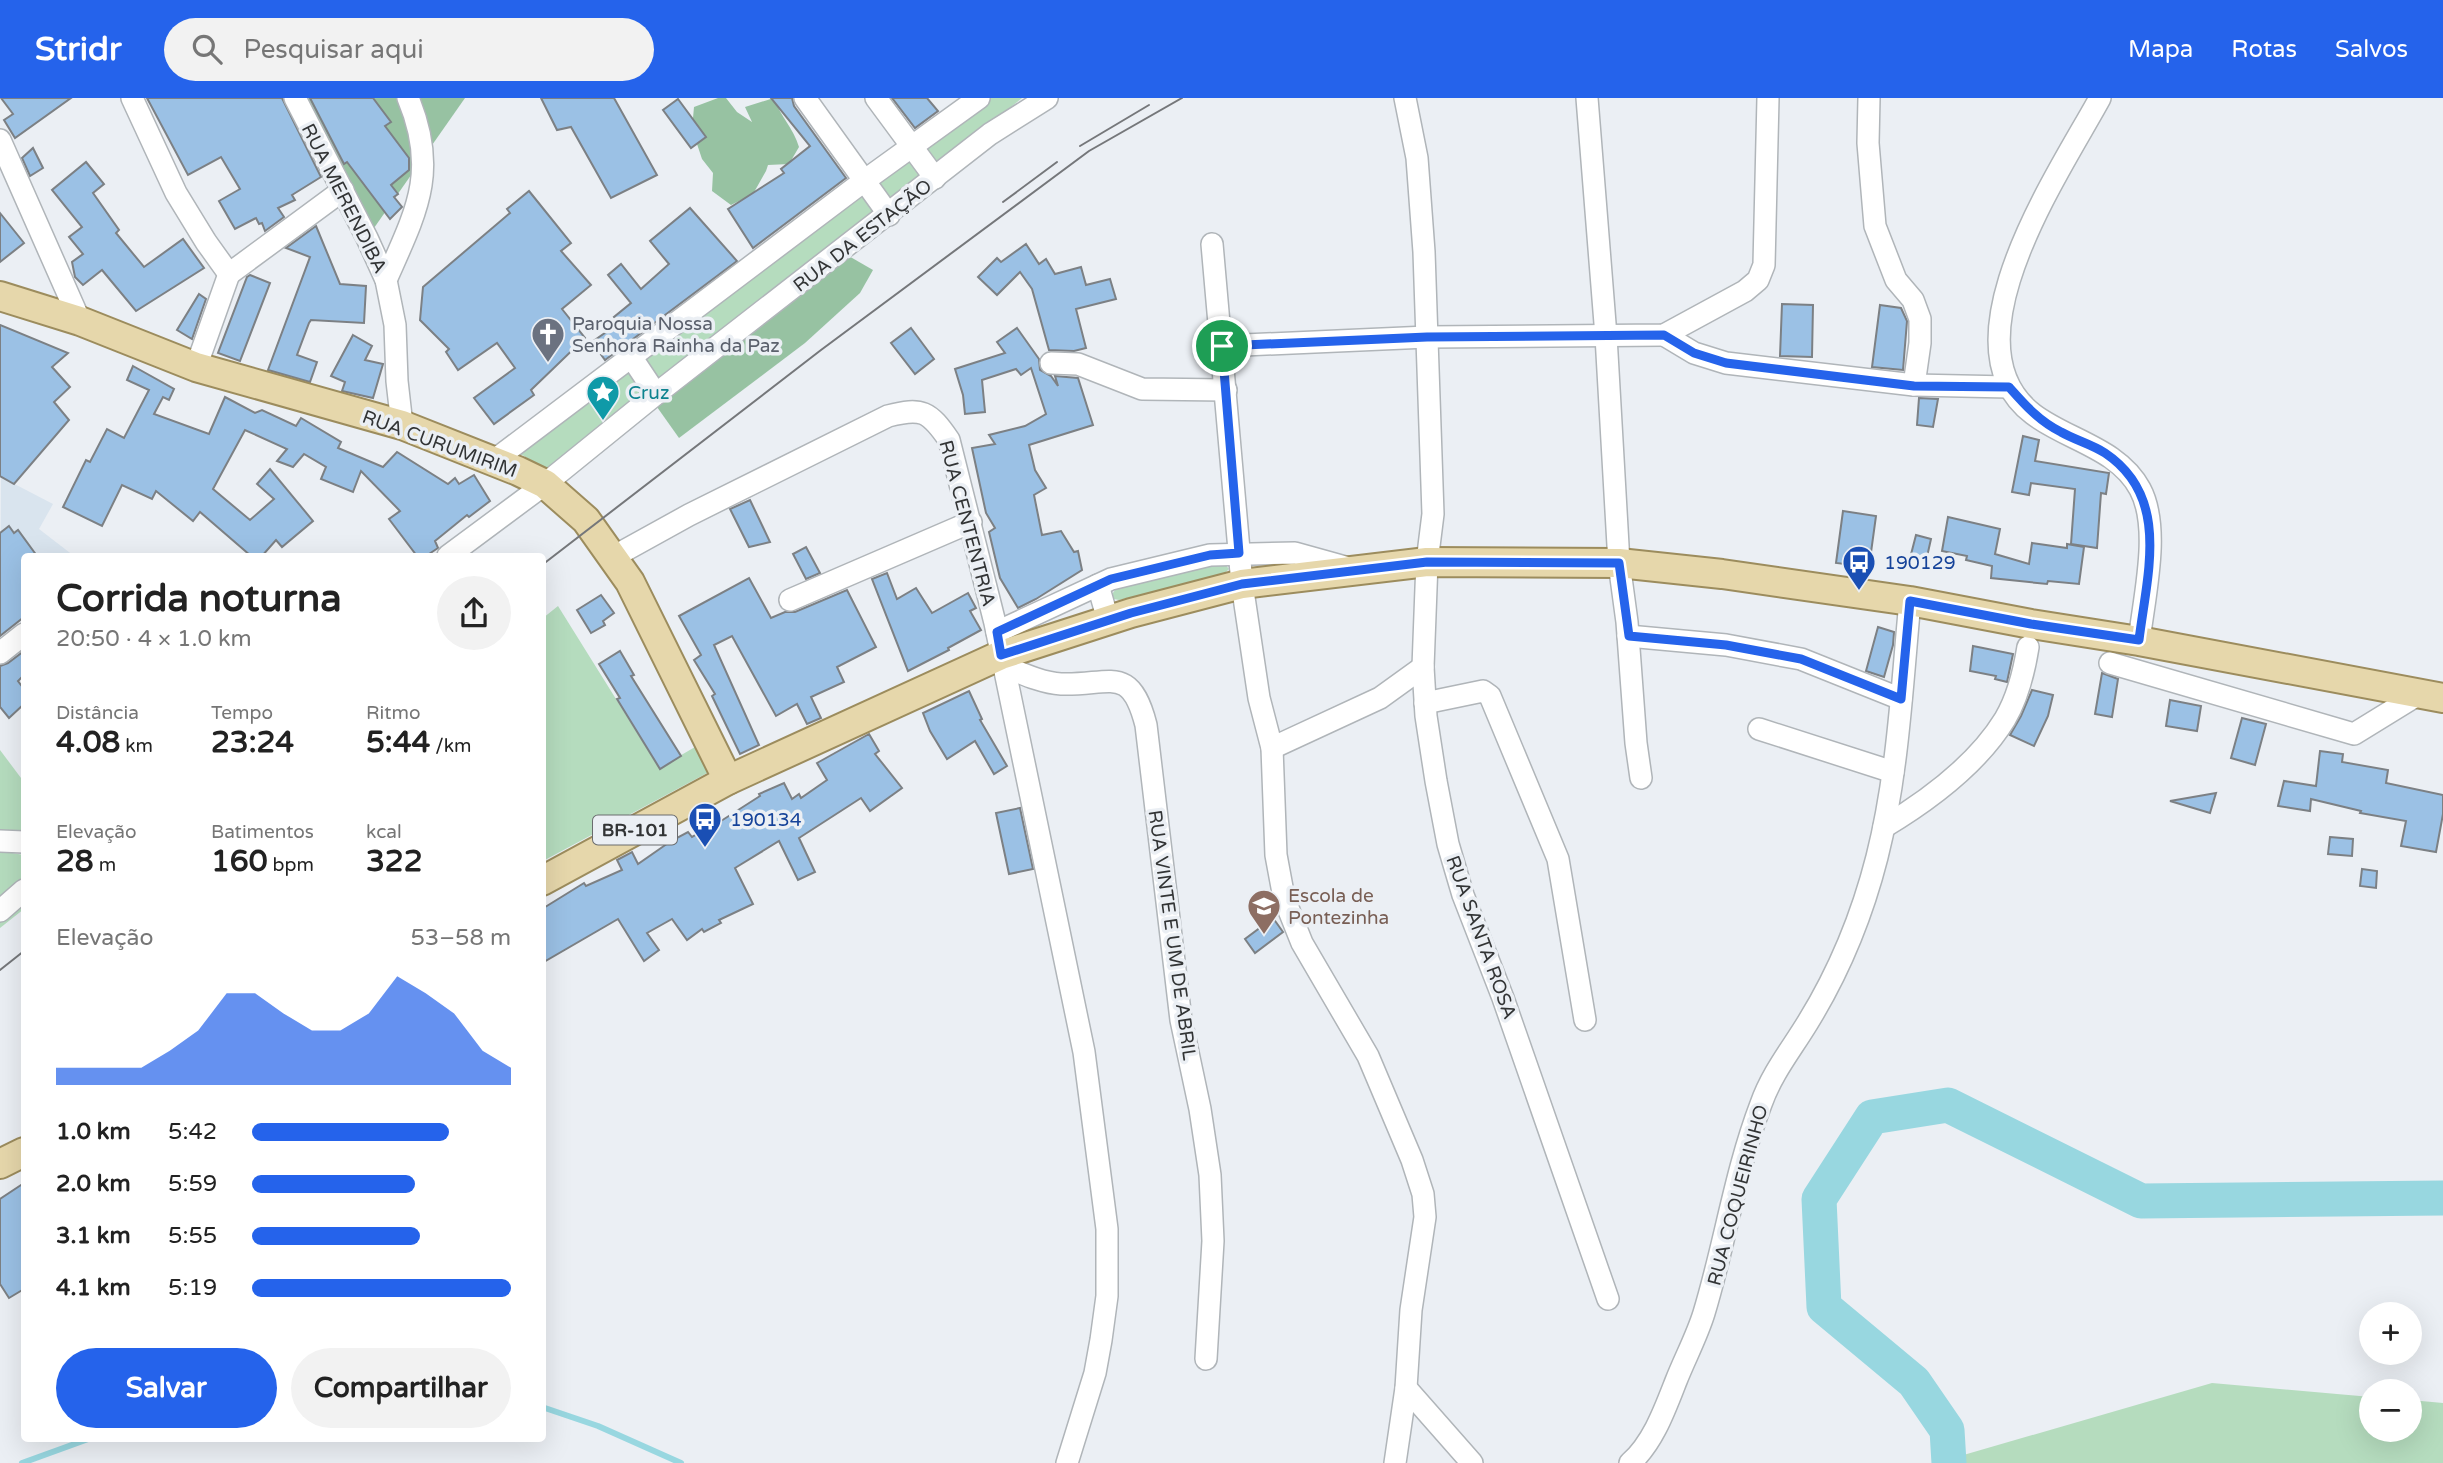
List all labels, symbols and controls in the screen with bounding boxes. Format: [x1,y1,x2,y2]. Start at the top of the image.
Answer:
search box [164,18,654,81]
text: Stridr [35,30,122,69]
icon: search [188,30,226,68]
text: Pesquisar aqui [244,34,424,65]
text: Mapa [2128,35,2193,64]
text: Rotas [2231,35,2297,64]
text: Salvos [2335,35,2408,64]
street label: RUA MERENDIBA [297,120,391,277]
street label: RUA DA ESTAÇÃO [788,174,936,297]
place label: Paroquia Nossa Senhora Rainha da Paz [572,313,780,357]
church icon: Paroquia Nossa Senhora Rainha da Paz [529,315,567,364]
pin [1192,316,1252,376]
icon: arrive [1203,327,1241,365]
place icon: Cruz [584,373,622,422]
place label: Cruz [628,382,669,404]
street label: RUA CURUMIRIM [359,406,520,482]
street label: RUA CENTENTRIA [934,438,1000,609]
bus stop icon: 190129 [1840,543,1878,592]
place label: 190129 [1884,552,1956,574]
text: Corrida noturna [56,576,342,622]
button: share [437,576,511,650]
text: 20:50 · 4 × 1.0 km [56,625,252,653]
text: Distância [56,702,139,724]
text: Tempo [211,702,273,724]
text: Ritmo [366,702,421,724]
text: 4.08 [56,724,120,761]
text: 23:24 [211,724,294,761]
text: 5:44 [366,724,430,761]
text: km [120,735,153,757]
text: /km [430,735,471,757]
bus stop icon: 190134 [686,800,724,849]
place label: 190134 [730,809,802,831]
street label: RUA VINTE E UM DE ABRIL [1144,809,1200,1062]
road number: BR-101 [593,816,677,844]
text: Elevação [56,821,137,843]
text: Batimentos [211,821,314,843]
text: kcal [366,821,402,843]
text: 28 [56,843,94,880]
text: 160 [211,843,268,880]
text: 322 [366,843,423,880]
street label: RUA SANTA ROSA [1441,853,1521,1022]
text: m [94,854,116,876]
text: bpm [268,854,314,876]
place label: Escola de Pontezinha [1288,885,1389,929]
school or university icon: Escola de Pontezinha [1245,887,1283,936]
text: Elevação [56,924,153,952]
text: 53–58 m [410,924,511,952]
street label: RUA COQUEIRINHO [1703,1102,1773,1288]
text: 1.0 km [56,1118,131,1146]
text: 5:42 [168,1118,217,1146]
text: 2.0 km [56,1170,131,1198]
text: 5:59 [168,1170,217,1198]
text: 3.1 km [56,1222,131,1250]
text: 5:55 [168,1222,217,1250]
text: 4.1 km [56,1274,131,1302]
text: 5:19 [168,1274,217,1302]
map controls [2359,1302,2422,1442]
button: + [2359,1302,2422,1365]
button: Salvar [56,1348,277,1428]
button: Compartilhar [291,1348,511,1428]
button: − [2359,1379,2422,1442]

